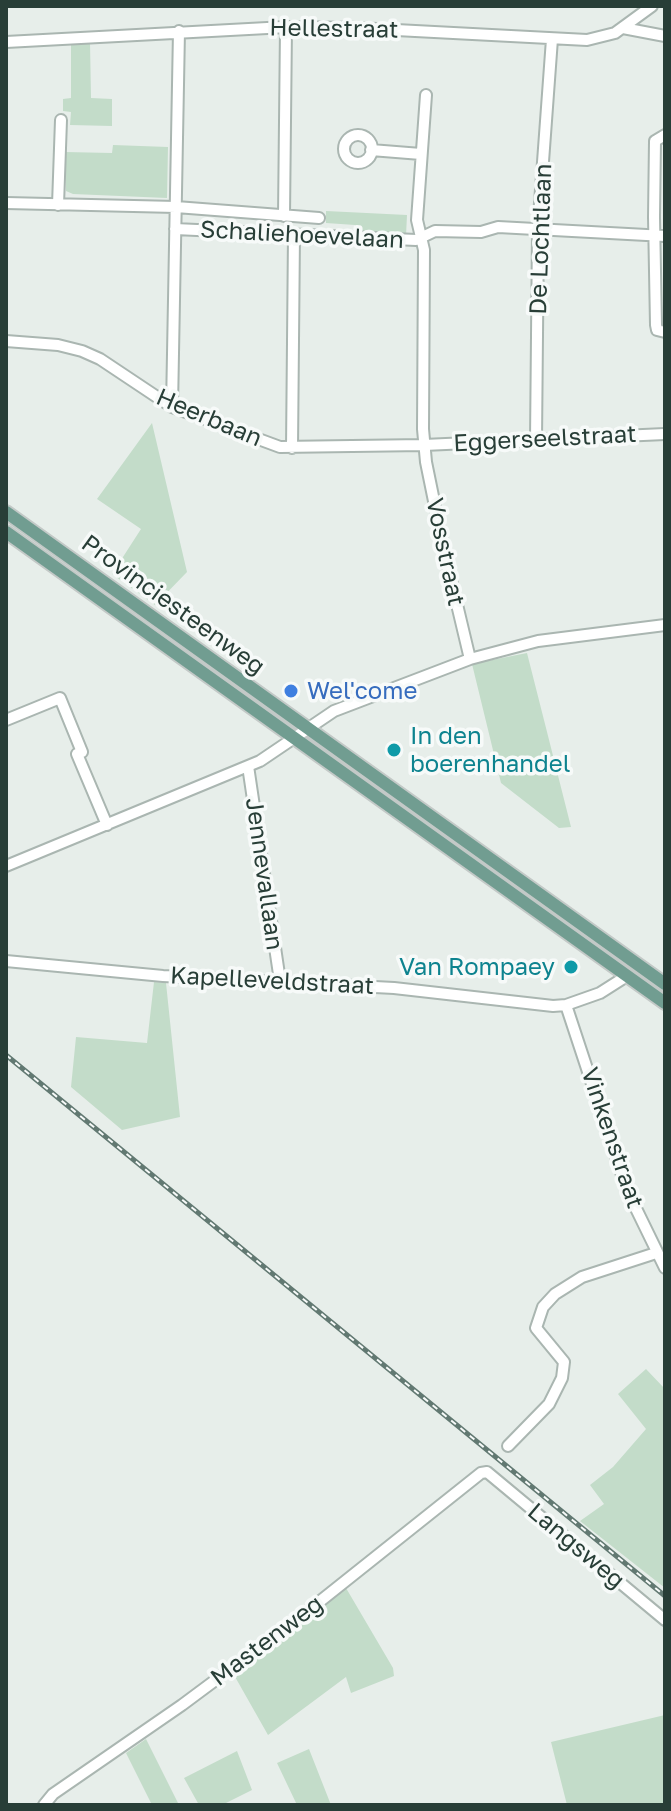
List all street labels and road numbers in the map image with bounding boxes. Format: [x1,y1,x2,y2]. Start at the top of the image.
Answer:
street label: Hellestraat [269,13,399,45]
street label: De Lochtlaan [524,163,558,315]
street label: Schaliehoevelaan [199,215,405,255]
street label: Heerbaan [152,383,266,453]
street label: Eggerseelstraat [453,420,637,458]
street label: Vosstraat [420,495,470,609]
street label: Provinciesteenweg [76,529,270,681]
street label: Jennevallaan [239,796,289,952]
street label: Kapelleveldstraat [169,961,375,1001]
street label: Vinkenstraat [574,1064,650,1212]
street label: Langsweg [522,1497,630,1595]
street label: Mastenweg [205,1590,329,1692]

